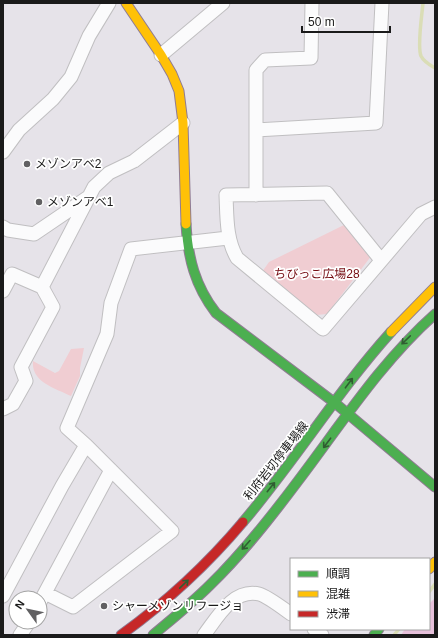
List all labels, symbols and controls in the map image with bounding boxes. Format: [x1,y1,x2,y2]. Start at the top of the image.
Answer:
scale bar [302,8,390,34]
text: 50 m [308,15,335,29]
place label: メゾンアベ2 [35,157,102,171]
marker: メゾンアベ2 [22,159,32,169]
place label: メゾンアベ1 [47,195,114,209]
marker: メゾンアベ1 [34,197,44,207]
park label: ちびっこ広場28 [274,267,360,281]
one-way arrow [401,335,411,345]
one-way arrow [345,378,353,389]
street label: 利府岩切停車場線 [241,419,311,503]
one-way arrow [323,438,332,449]
one-way arrow [266,482,275,493]
one-way arrow [242,540,251,550]
legend [290,558,430,630]
text: 順調 [326,567,350,581]
one-way arrow [179,579,189,589]
text: 混雑 [326,587,350,601]
north arrow [8,590,48,630]
text: N [12,598,27,611]
place label: シャーメゾンリフージョ [112,599,243,613]
marker: シャーメゾンリフージョ [99,601,109,611]
text: 渋滞 [326,607,350,621]

